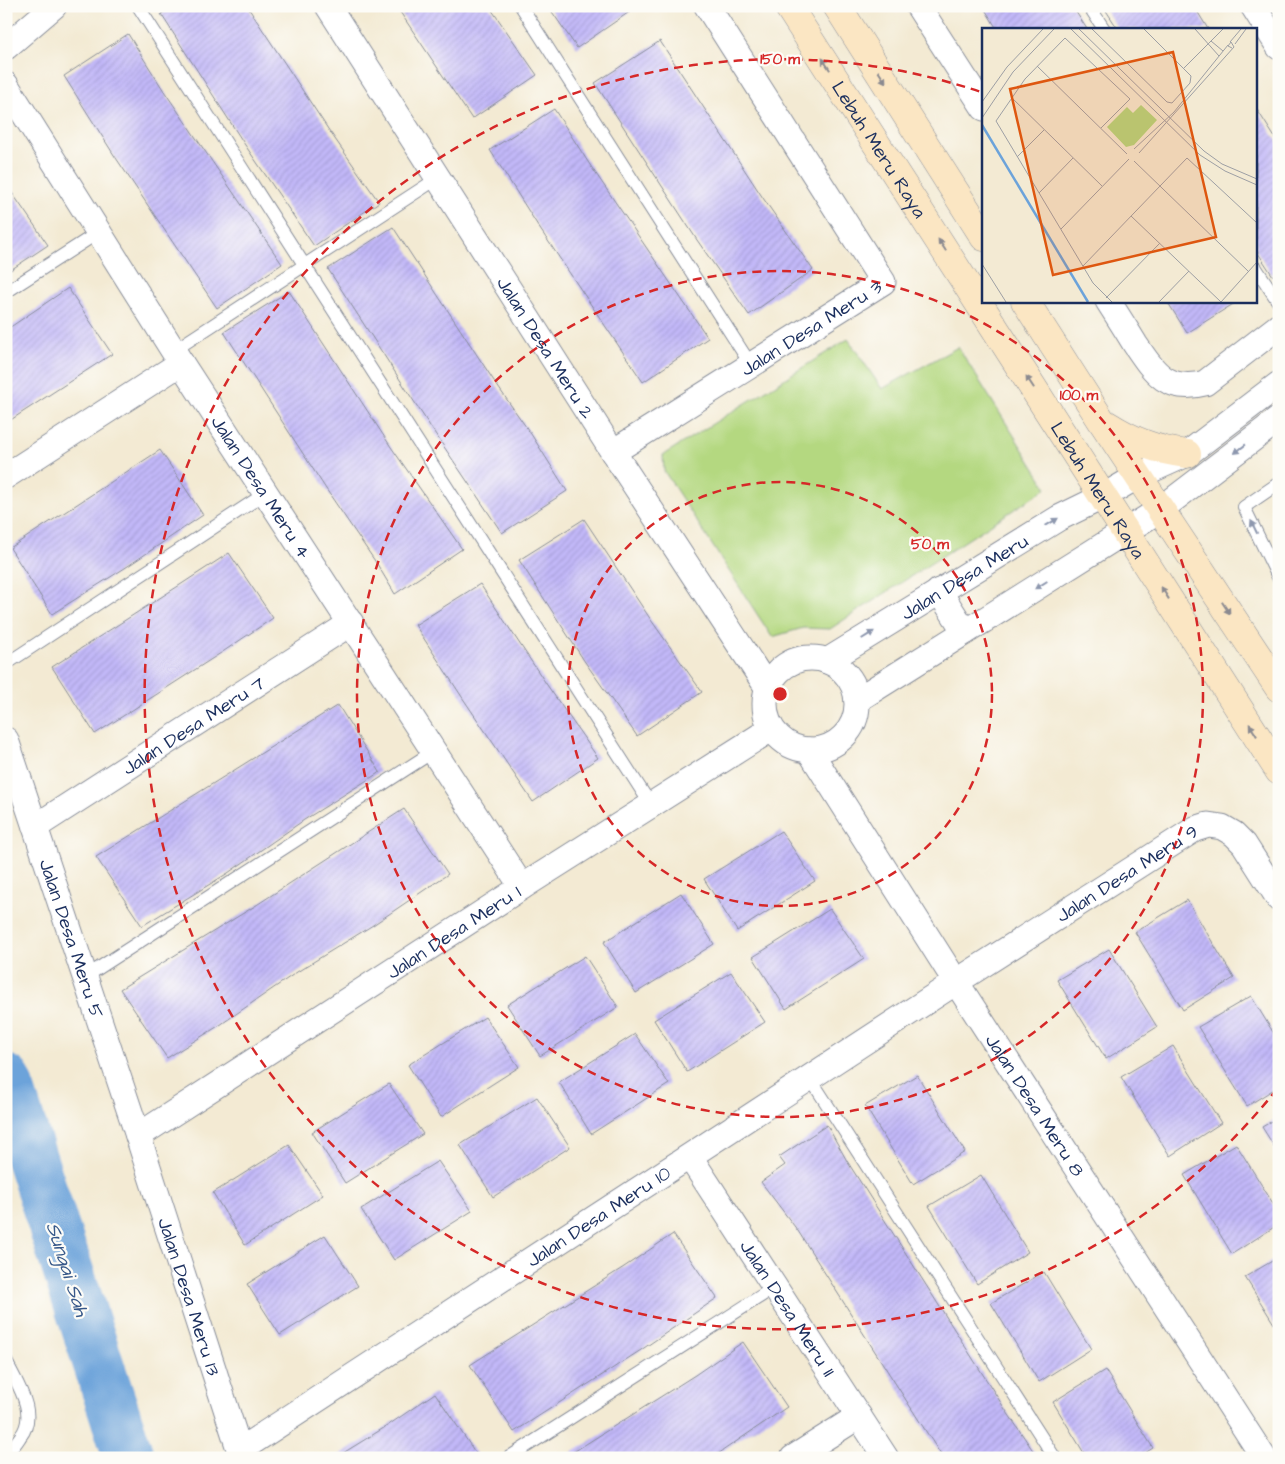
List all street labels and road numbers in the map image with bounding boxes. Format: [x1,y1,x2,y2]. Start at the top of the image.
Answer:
street label: Lebuh Meru Raya [825,76,933,224]
street label: Jalan Desa Meru 2 [489,272,600,424]
street label: Jalan Desa Meru 3 [736,274,888,383]
street label: Jalan Desa Meru 4 [204,411,317,564]
street label: Lebuh Meru Raya [1043,417,1151,565]
street label: Jalan Desa Meru [896,528,1034,627]
street label: Jalan Desa Meru 7 [117,670,270,782]
street label: Jalan Desa Meru 9 [1051,819,1204,929]
street label: Jalan Desa Meru 5 [32,856,110,1022]
street label: Jalan Desa Meru 1 [382,879,527,986]
street label: Jalan Desa Meru 8 [978,1029,1090,1182]
street label: Jalan Desa Meru 10 [522,1160,676,1274]
street label: Jalan Desa Meru 13 [150,1214,227,1380]
street label: Jalan Desa Meru 11 [733,1235,842,1383]

